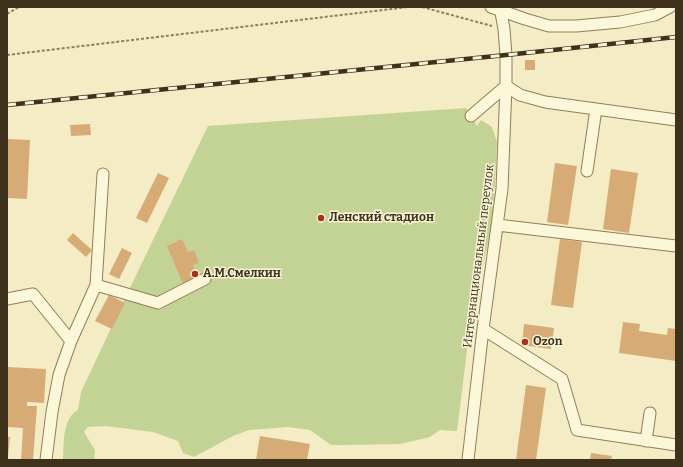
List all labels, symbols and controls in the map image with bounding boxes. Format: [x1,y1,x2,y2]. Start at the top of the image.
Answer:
street label: Интернациональный переулок [461,163,497,349]
place label: Ленский стадион [329,211,434,225]
marker: Ленский стадион [316,213,326,223]
place label: А.М.Смелкин [203,267,281,281]
marker: А.М.Смелкин [190,269,200,279]
place label: Ozon [533,335,562,349]
marker: Ozon [520,337,530,347]

